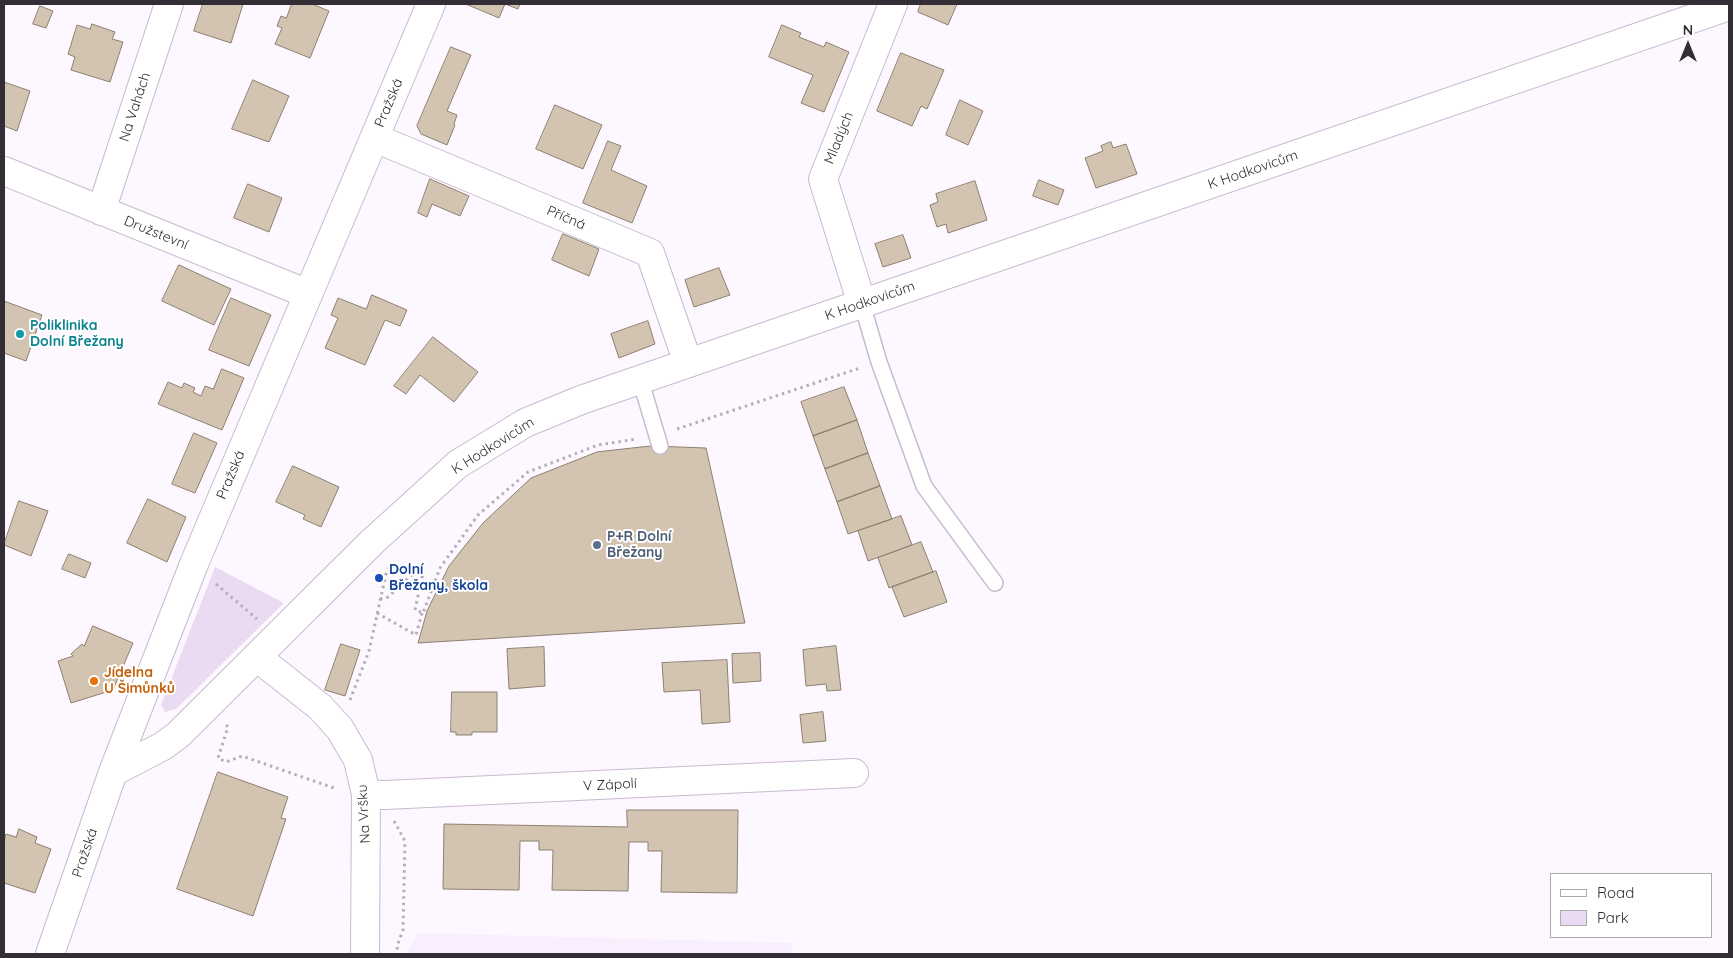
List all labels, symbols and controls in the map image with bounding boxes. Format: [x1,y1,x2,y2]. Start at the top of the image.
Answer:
north arrow [1663,20,1713,70]
text: N [1683,21,1693,39]
street label: Na Vahách [116,70,154,144]
street label: Pražská [371,76,407,130]
street label: Mladých [821,109,857,167]
street label: K Hodkovicům [1206,147,1300,193]
street label: Příčná [544,202,588,234]
street label: Družstevní [121,213,191,253]
street label: K Hodkovicům [823,278,917,324]
place label: Poliklinika Dolní Břežany [30,318,124,351]
marker: Poliklinika Dolní Břežany [14,328,26,340]
street label: K Hodkovicům [449,414,537,478]
street label: Pražská [213,448,249,502]
place label: P+R Dolní Břežany [607,529,671,562]
marker: P+R Dolní Břežany [591,539,603,551]
place label: Dolní Břežany, škola [389,562,488,594]
marker: Dolní Břežany, škola [373,572,385,584]
place label: Jídelna U Šimůnků [104,665,175,698]
marker: Jídelna U Šimůnků [88,675,100,687]
street label: V Zápolí [583,775,637,795]
street label: Na Vršku [354,784,374,844]
street label: Pražská [69,826,101,880]
legend [1550,873,1713,938]
text: Road [1597,883,1634,902]
text: Park [1597,908,1629,927]

